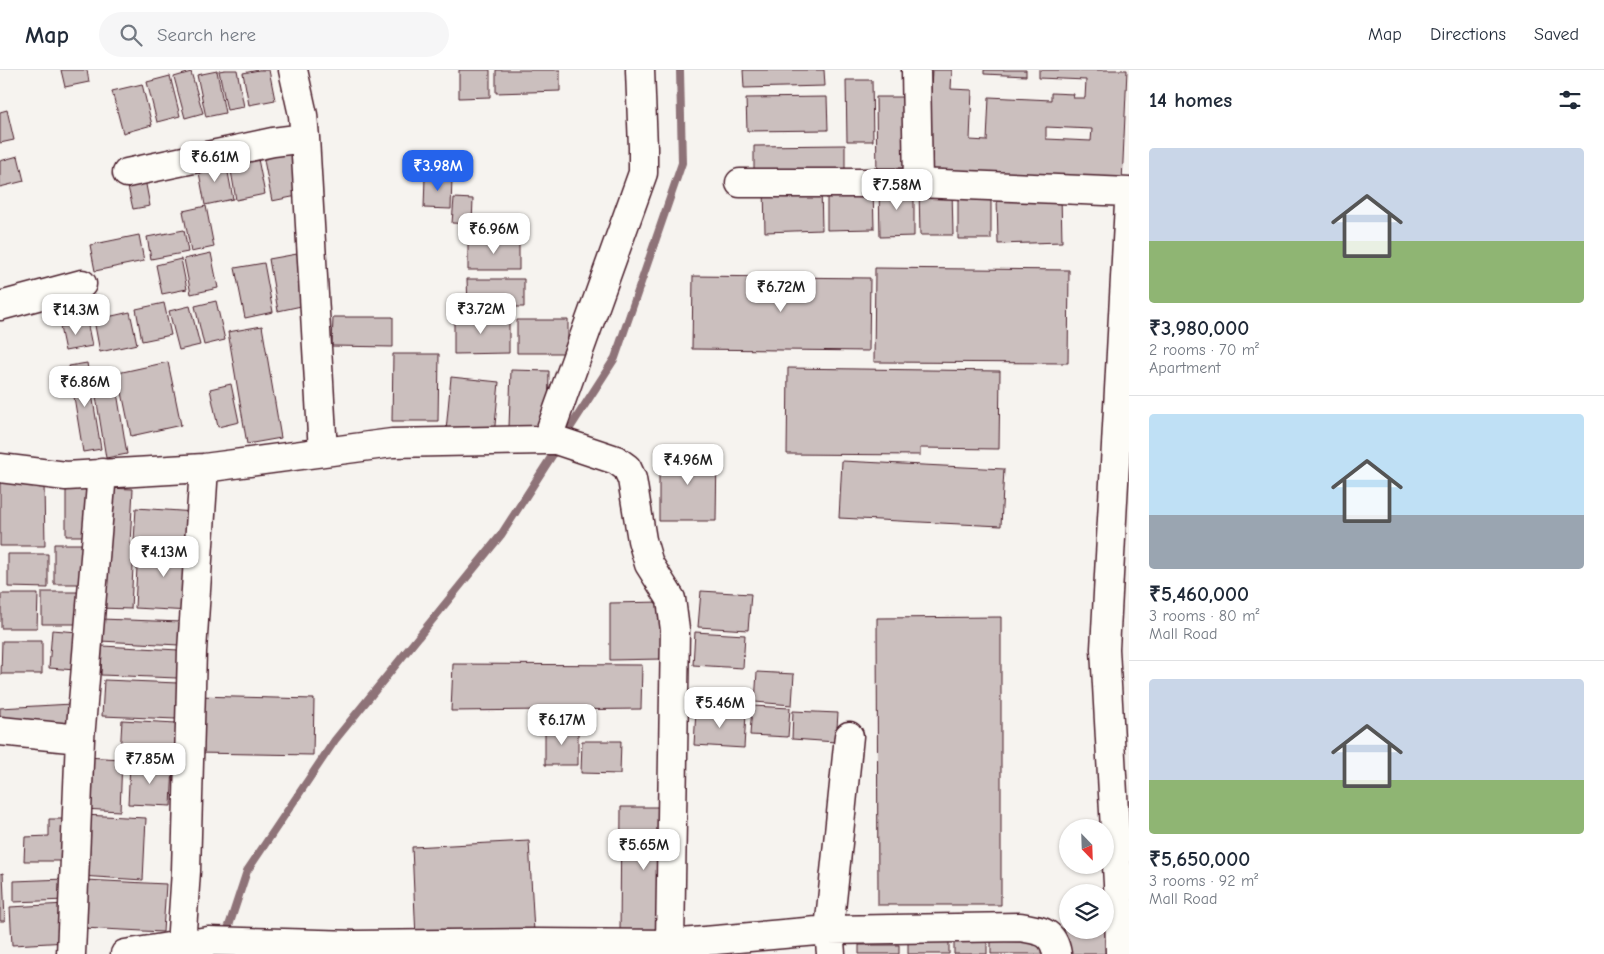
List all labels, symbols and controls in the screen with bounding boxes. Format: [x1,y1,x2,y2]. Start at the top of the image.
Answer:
search box [99,12,449,57]
text: Map [25,21,69,49]
icon: search [117,21,145,49]
text: Search here [157,24,256,46]
text: Map [1368,24,1402,45]
text: Directions [1430,24,1506,45]
text: Saved [1534,24,1579,45]
icon: filters [1556,86,1584,114]
text: 14 homes [1149,88,1232,112]
pin: ₹6.61M [174,140,256,183]
text: ₹6.61M [191,148,239,166]
pin: ₹3.98M [397,150,479,192]
text: ₹3.98M [413,157,463,175]
pin: ₹7.58M [856,168,938,211]
text: ₹7.58M [873,176,921,194]
icon: home [1322,181,1412,271]
pin: ₹6.96M [453,212,535,255]
text: ₹6.96M [469,220,519,238]
pin: ₹6.72M [740,270,822,313]
text: ₹6.72M [757,278,805,296]
pin: ₹3.72M [440,292,522,335]
pin: ₹14.3M [35,294,117,336]
text: ₹3.72M [457,300,505,318]
text: ₹14.3M [53,301,99,319]
text: ₹3,980,000 [1149,316,1249,340]
text: 2 rooms · 70 m² [1149,341,1259,359]
text: Apartment [1149,359,1221,377]
pin: ₹6.86M [44,366,126,408]
text: ₹6.86M [60,373,110,391]
pin: ₹4.96M [647,444,729,486]
icon: home [1322,446,1412,536]
text: ₹4.96M [663,451,713,469]
pin: ₹4.13M [123,536,205,578]
text: ₹4.13M [141,543,187,561]
text: ₹5,460,000 [1149,582,1249,606]
text: 3 rooms · 80 m² [1149,607,1259,625]
text: Mall Road [1149,625,1218,643]
pin: ₹5.46M [679,686,761,729]
text: ₹5.46M [695,694,745,712]
pin: ₹6.17M [521,704,603,746]
text: ₹6.17M [539,711,585,729]
icon: home [1322,711,1412,801]
pin: ₹7.85M [109,742,191,785]
text: ₹7.85M [126,750,174,768]
north arrow [1059,819,1114,874]
map controls [1059,819,1114,939]
pin: ₹5.65M [603,828,685,871]
text: ₹5.65M [619,836,669,854]
text: ₹5,650,000 [1149,847,1250,871]
text: 3 rooms · 92 m² [1149,872,1258,890]
button: layers [1059,884,1114,939]
text: Mall Road [1149,890,1218,908]

